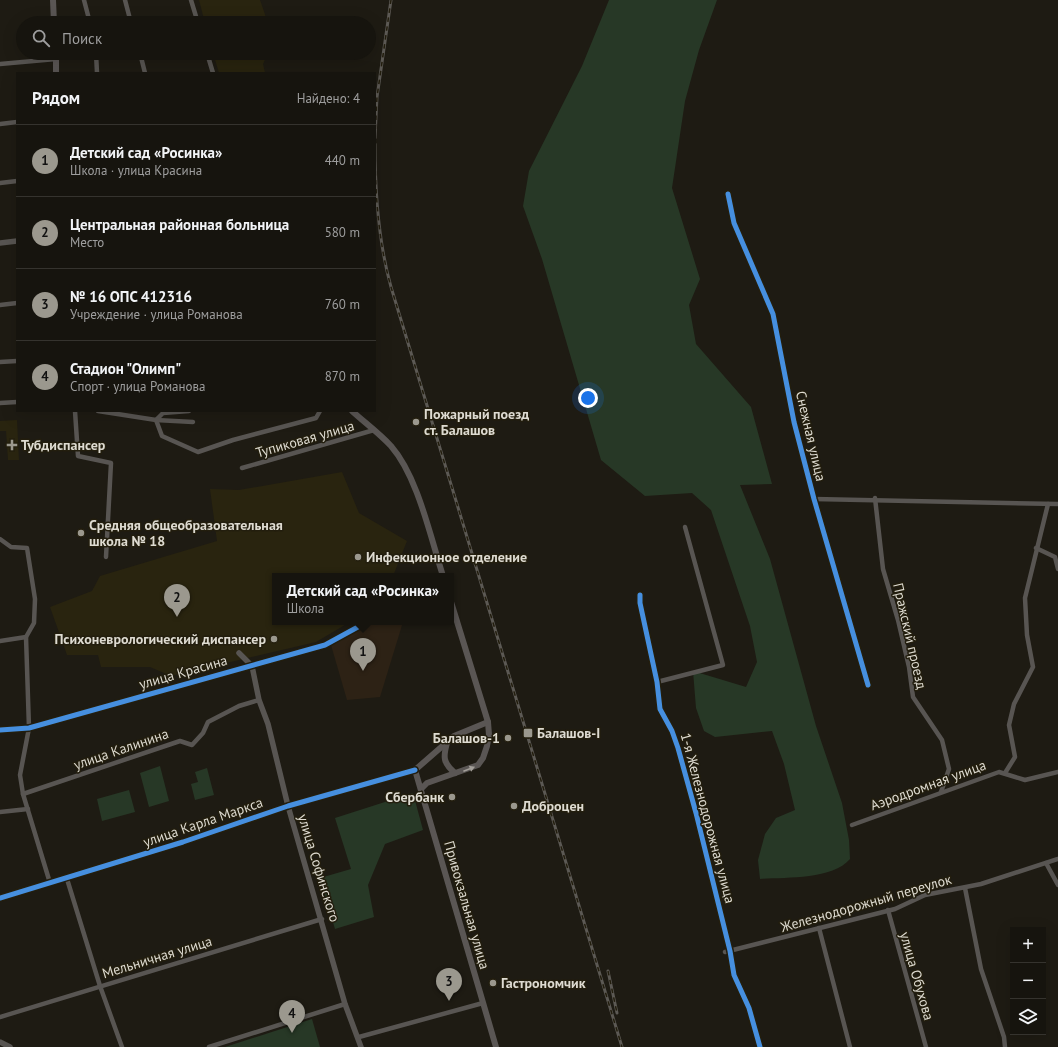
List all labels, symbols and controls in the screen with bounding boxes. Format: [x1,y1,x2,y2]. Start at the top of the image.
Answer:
search box [16,16,376,60]
icon: search [30,27,52,49]
text: Поиск [62,29,102,48]
text: Рядом [32,87,80,109]
text: Найдено: 4 [297,90,360,107]
text: Детский сад «Росинка» [70,143,222,162]
text: 1 [41,152,49,169]
text: 440 m [325,152,360,169]
text: Школа · улица Красина [70,162,202,179]
text: Центральная районная больница [70,215,289,234]
text: 2 [41,224,49,241]
text: 580 m [325,224,360,241]
text: Место [70,234,104,251]
text: № 16 ОПС 412316 [70,287,192,306]
text: 3 [41,296,49,313]
text: 760 m [325,296,360,313]
text: Учреждение · улица Романова [70,306,243,323]
text: Стадион "Олимп" [70,359,181,378]
text: 4 [41,368,49,385]
text: 870 m [325,368,360,385]
text: Спорт · улица Романова [70,378,205,395]
your location [578,388,598,408]
street label: Снежная улица [792,389,830,483]
place label: Пожарный поезд ст. Балашов [424,405,529,439]
street label: Тупиковая улица [254,416,356,462]
marker: Пожарный поезд ст. Балашов [411,417,421,427]
place label: Тубдиспансер [21,436,106,454]
marker: Тубдиспансер [6,439,18,451]
place label: Средняя общеобразовательная школа № 18 [89,516,283,550]
marker: Средняя общеобразовательная школа № 18 [76,528,86,538]
place label: Инфекционное отделение [366,548,527,566]
marker: Инфекционное отделение [353,552,363,562]
popup [272,573,454,625]
text: Детский сад «Росинка» [287,581,439,600]
street label: Пражский проезд [889,581,931,691]
pin: 2 [164,584,190,617]
text: Школа [287,600,324,617]
place label: Психоневрологический диспансер [54,630,266,648]
marker: Психоневрологический диспансер [269,634,279,644]
pin: 1 [350,638,376,671]
street label: улица Красина [137,651,229,693]
street label: улица Калинина [71,724,171,774]
place label: Балашов-I [537,724,600,742]
marker: Балашов-I [522,727,534,739]
place label: Балашов-1 [433,729,500,747]
street label: 1-я Железнодорожная улица [677,731,739,905]
marker: Балашов-1 [503,733,513,743]
street label: Аэродромная улица [868,756,988,814]
one-way arrow [464,765,476,771]
place label: Сбербанк [385,788,444,806]
marker: Сбербанк [447,792,457,802]
street label: улица Карла Маркса [141,793,265,851]
place label: Доброцен [522,797,584,815]
marker: Доброцен [509,801,519,811]
street label: улица Софинского [294,812,344,924]
street label: Привокзальная улица [440,839,494,971]
street label: Железнодорожный переулок [777,870,954,936]
map controls [1010,927,1046,1035]
button: + [1010,927,1046,963]
street label: улица Обухова [896,930,938,1022]
street label: Мельничная улица [100,932,214,982]
button: − [1010,963,1046,999]
pin: 3 [436,968,462,1001]
place label: Гастрономчик [501,974,586,992]
marker: Гастрономчик [488,978,498,988]
button: layers [1010,999,1046,1035]
pin: 4 [279,1000,305,1033]

